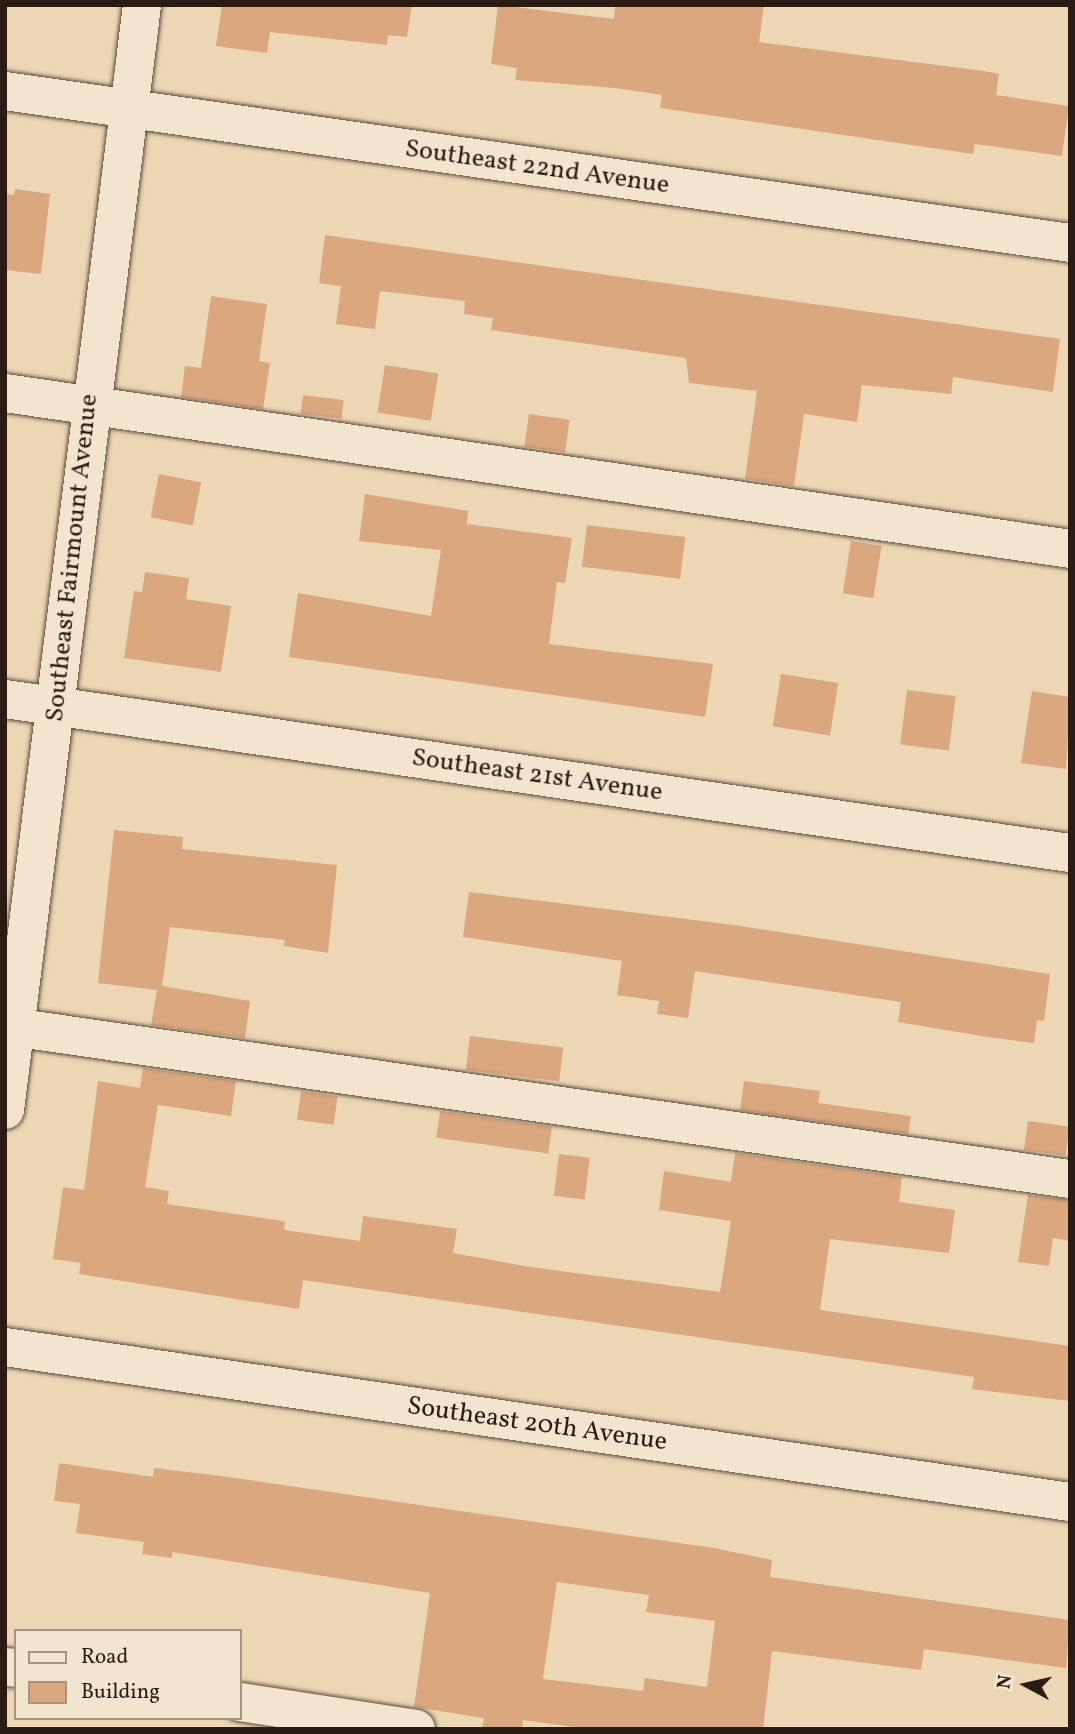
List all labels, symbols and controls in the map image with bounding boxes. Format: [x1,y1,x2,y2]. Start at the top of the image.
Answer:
street label: Southeast 22nd Avenue [403,134,671,202]
street label: Southeast Fairmount Avenue [40,392,106,724]
street label: Southeast 21st Avenue [410,743,664,809]
street label: Southeast 20th Avenue [405,1391,669,1459]
legend [14,1629,242,1720]
text: Road [81,1643,128,1672]
north arrow [991,1650,1061,1720]
text: N [991,1673,1019,1691]
text: Building [81,1678,160,1707]

